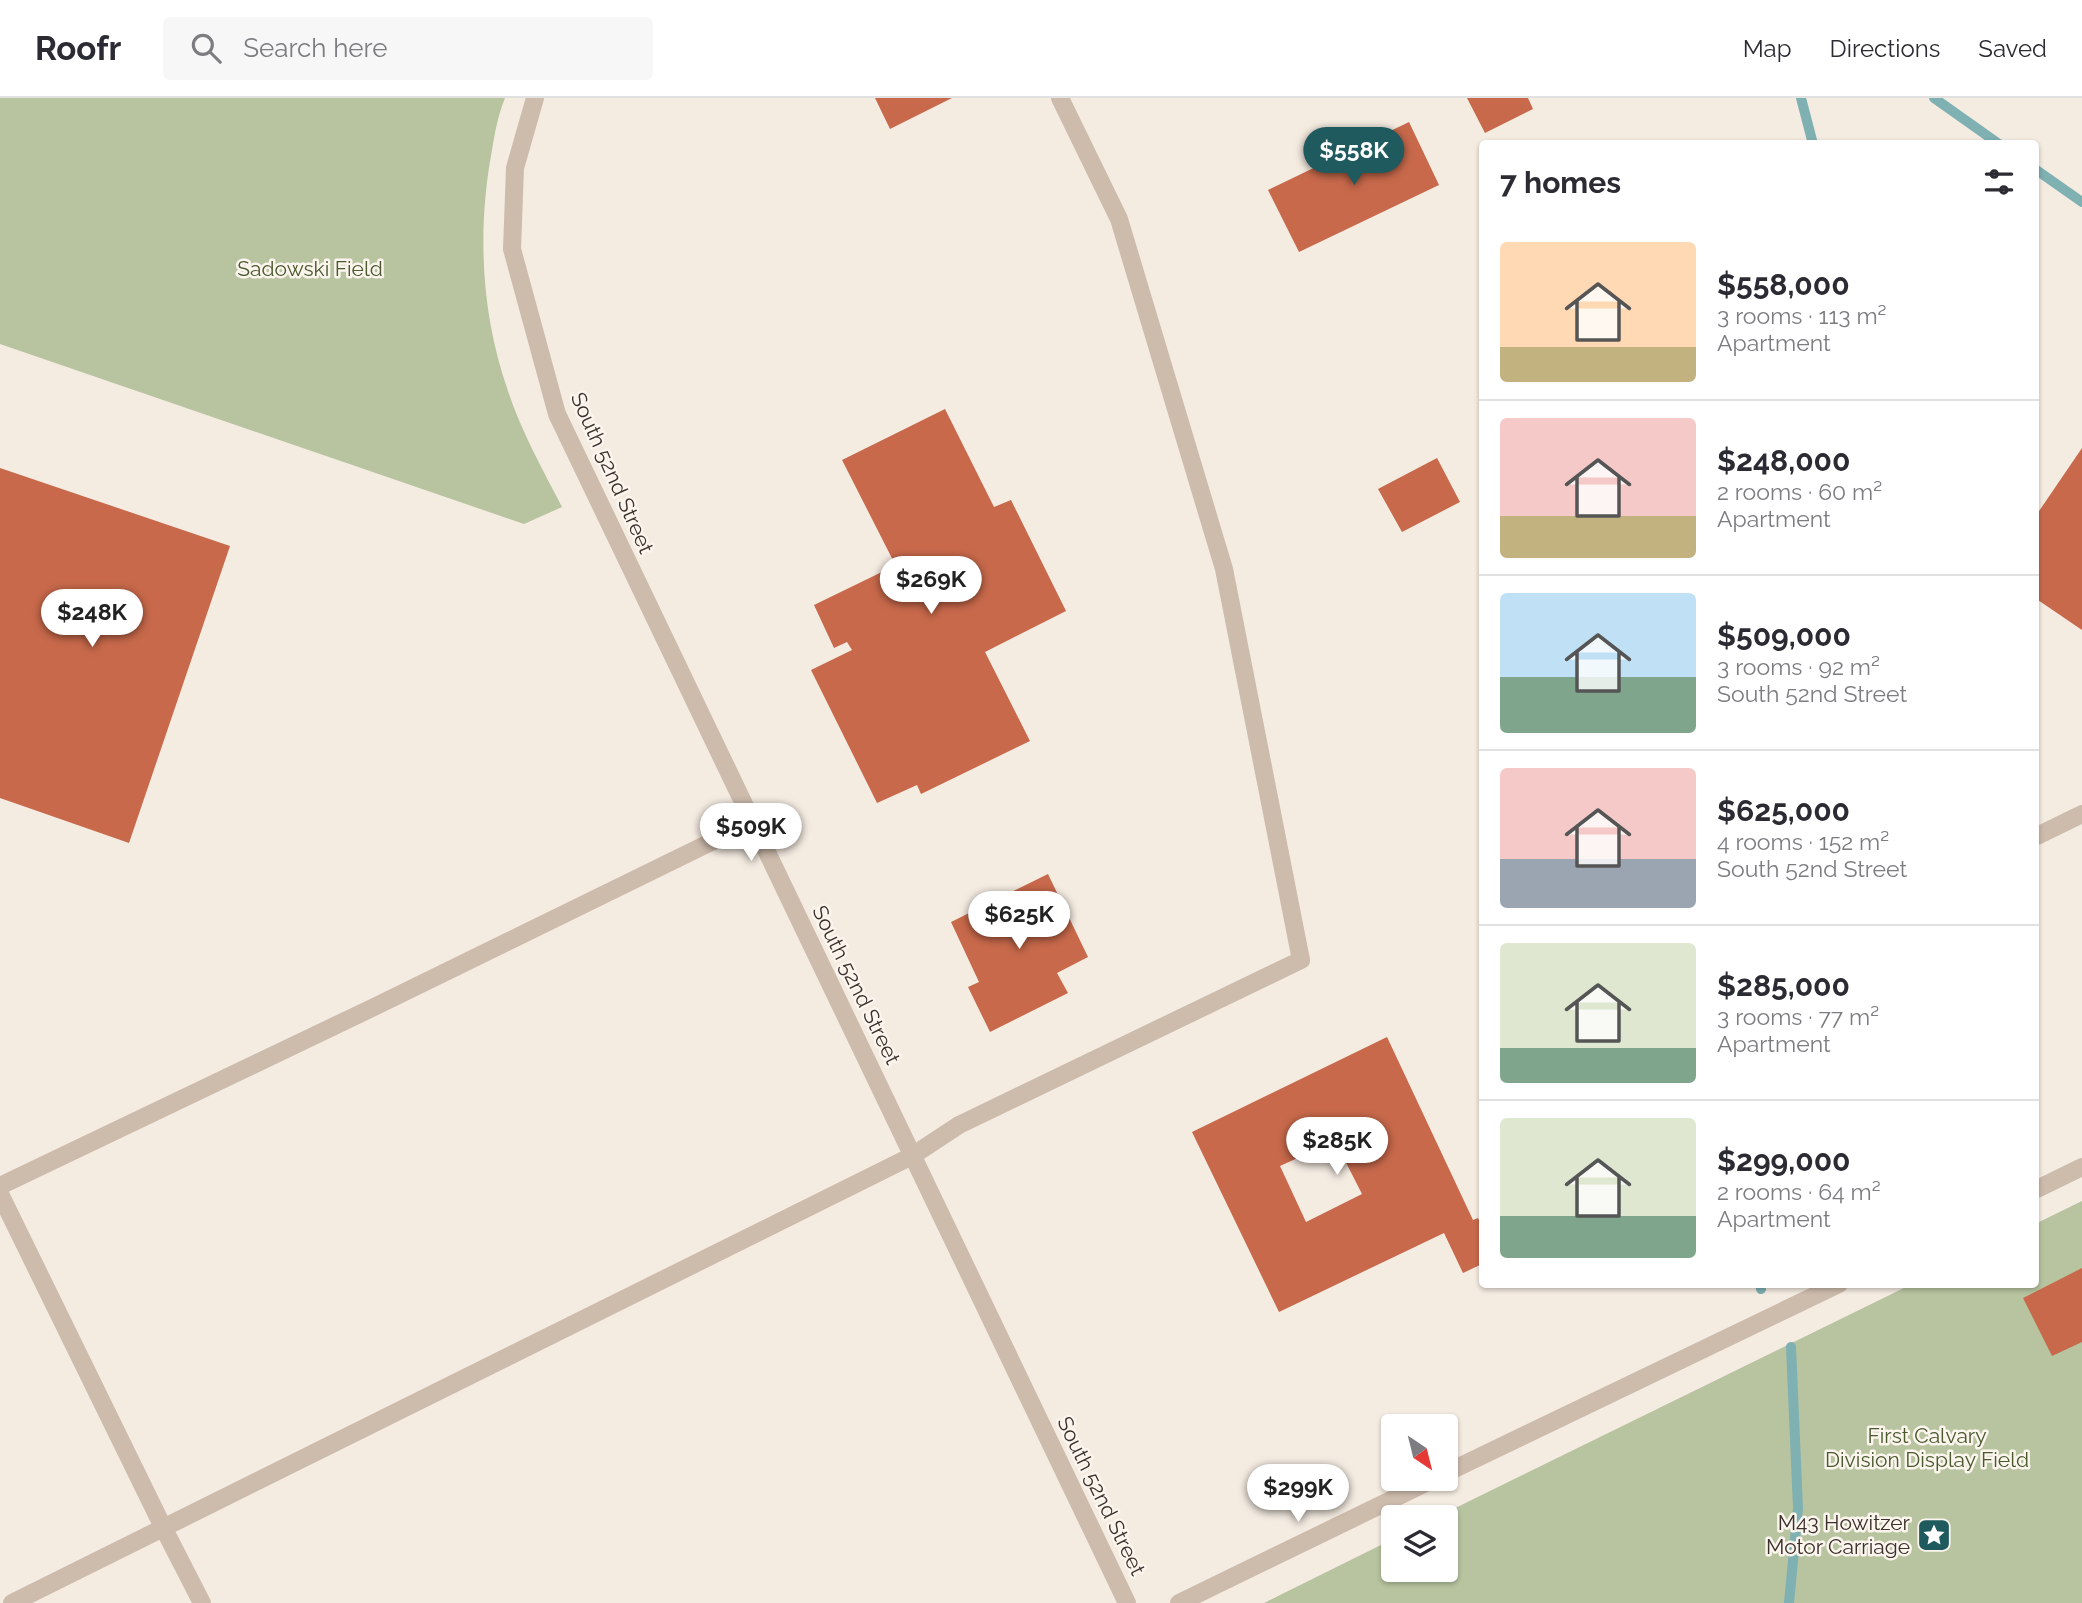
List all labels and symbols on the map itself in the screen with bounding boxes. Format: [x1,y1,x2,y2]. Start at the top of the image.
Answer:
pin: $558K [1305,127,1403,187]
park label: Sadowski Field [237,256,383,281]
street label: South 52nd Street [566,388,659,557]
pin: $269K [882,556,980,616]
pin: $248K [43,589,141,649]
pin: $509K [702,804,800,863]
pin: $625K [970,892,1068,951]
street label: South 52nd Street [807,901,906,1068]
pin: $285K [1288,1118,1386,1177]
street label: South 52nd Street [1052,1412,1151,1579]
north arrow [1381,1414,1458,1491]
park label: First Calvary Division Display Field [1825,1423,2029,1472]
pin: $299K [1249,1464,1347,1524]
place label: M43 Howitzer Motor Carriage [1766,1510,1911,1559]
place icon: M43 Howitzer Motor Carriage [1915,1516,1953,1554]

